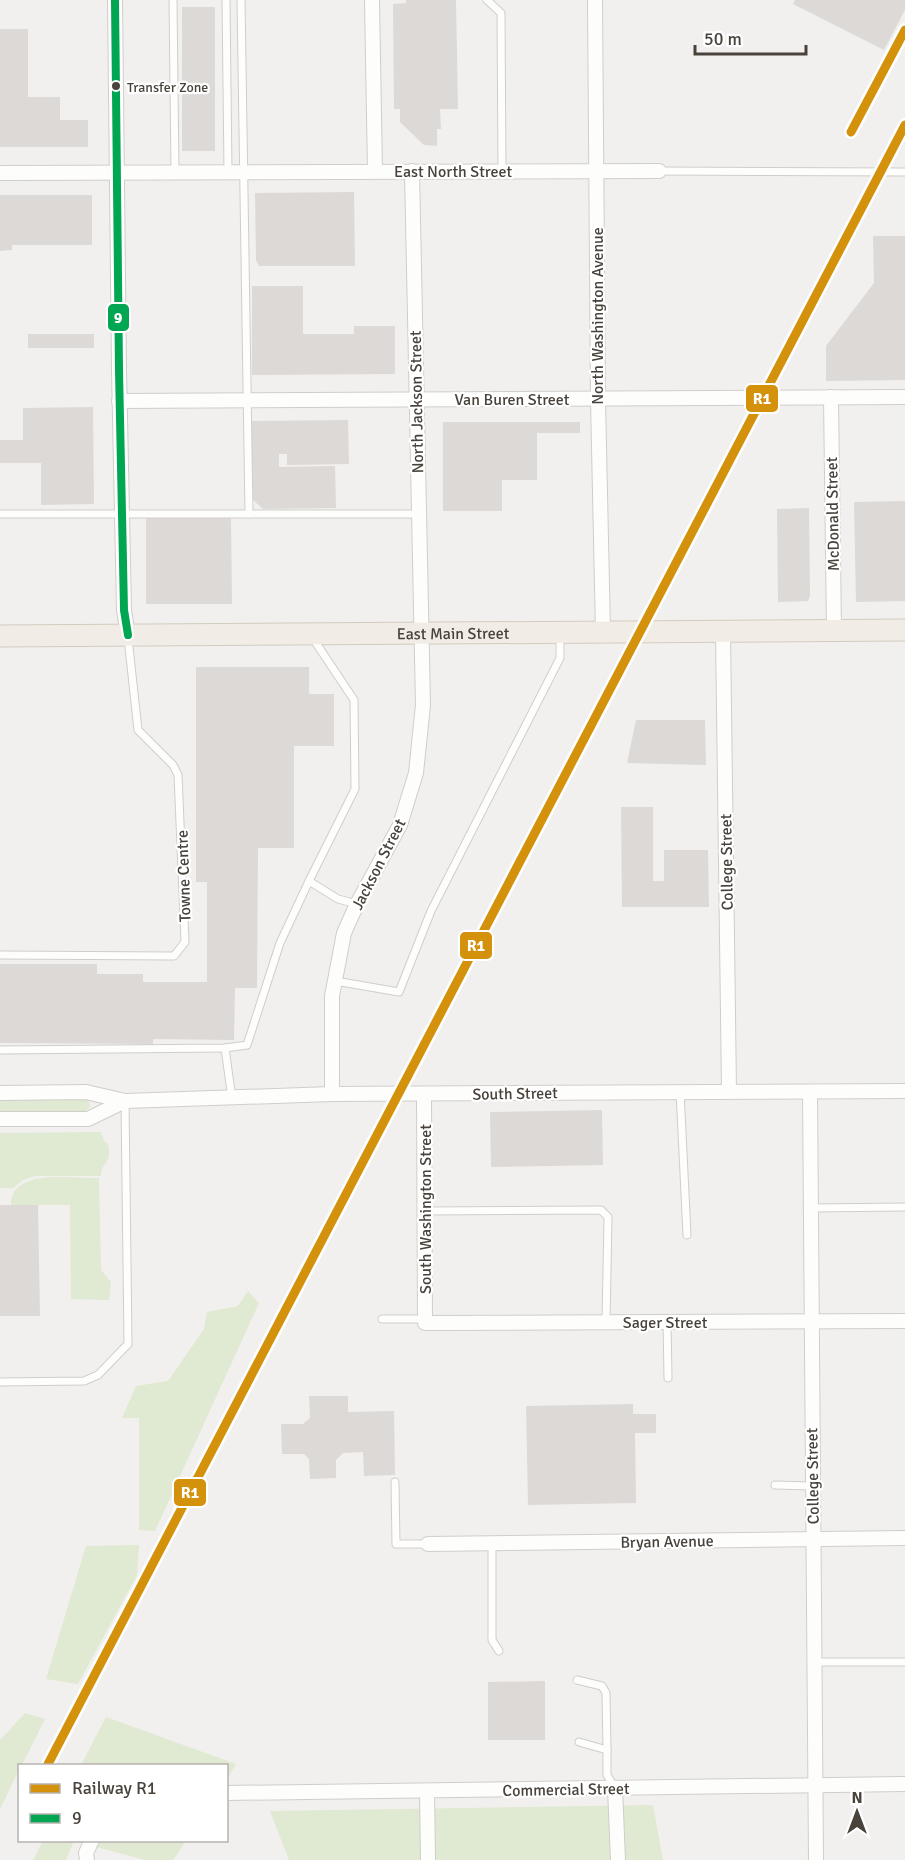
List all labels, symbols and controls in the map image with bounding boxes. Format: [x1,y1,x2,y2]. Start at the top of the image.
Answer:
scale bar [695,18,806,56]
text: 50 m [704,28,742,50]
place label: Transfer Zone [127,79,208,96]
marker: Transfer Zone [110,80,122,92]
street label: East North Street [394,162,512,182]
street label: North Washington Avenue [588,227,608,405]
line badge: 9 [107,303,130,332]
text: 9 [114,308,123,328]
street label: North Jackson Street [406,330,428,474]
line badge: R1 [745,384,779,413]
text: R1 [753,389,772,409]
street label: Van Buren Street [455,390,570,410]
street label: McDonald Street [822,456,844,571]
street label: East Main Street [397,624,510,644]
street label: College Street [716,813,738,910]
street label: Jackson Street [347,815,411,913]
street label: Towne Centre [172,830,196,922]
line badge: R1 [459,931,493,960]
text: R1 [467,936,486,956]
street label: South Street [472,1083,558,1105]
street label: South Washington Street [416,1124,436,1294]
street label: Sager Street [623,1313,708,1333]
street label: College Street [802,1427,824,1524]
line badge: R1 [173,1478,207,1507]
text: R1 [181,1483,200,1503]
street label: Bryan Avenue [620,1531,714,1553]
legend [18,1764,228,1842]
text: Railway R1 [72,1777,157,1799]
street label: Commercial Street [502,1779,630,1801]
north arrow [827,1782,887,1842]
text: N [851,1788,863,1808]
text: 9 [72,1807,82,1829]

